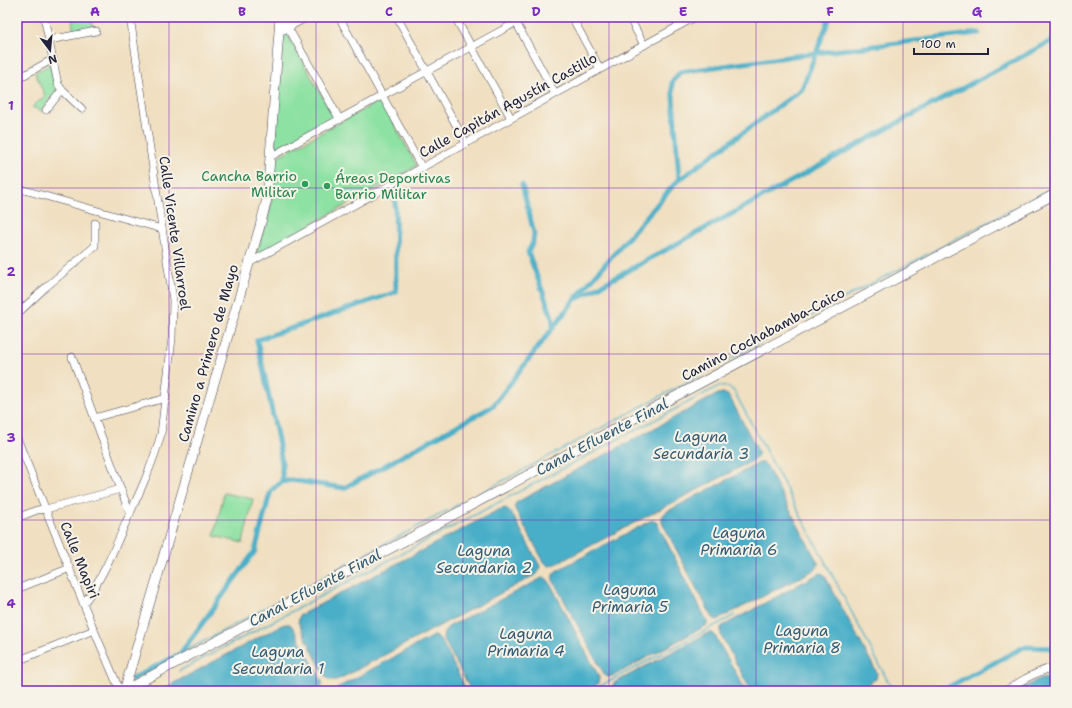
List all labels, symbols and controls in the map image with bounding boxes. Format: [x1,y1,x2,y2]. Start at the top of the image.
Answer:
text: A [90,3,100,20]
text: B [238,3,246,20]
text: C [385,3,393,20]
text: D [531,3,541,20]
text: E [679,3,688,20]
text: F [826,3,834,20]
text: G [972,3,983,20]
north arrow [30,30,70,70]
scale bar [914,30,988,56]
text: 100 m [920,36,956,52]
street label: Calle Capitán Agustín Castillo [416,48,600,162]
text: N [46,51,59,68]
text: 1 [8,97,14,114]
street label: Calle Vicente Villarroel [155,155,195,312]
place label: Cancha Barrio Militar [201,167,297,201]
place label: Áreas Deportivas Barrio Militar [335,169,451,203]
marker: Cancha Barrio Militar [300,179,310,189]
marker: Áreas Deportivas Barrio Militar [322,181,332,191]
street label: Camino a Primero de Mayo [174,262,242,444]
text: 2 [6,263,16,280]
street label: Camino Cochabamba-Caico [678,283,848,385]
water label: Canal Efluente Final [532,393,672,481]
water label: Laguna Secundaria 3 [653,427,749,464]
text: 3 [6,429,16,446]
street label: Calle Mapiri [56,519,104,601]
water label: Laguna Primaria 6 [700,523,778,560]
water label: Laguna Secundaria 2 [436,541,532,578]
water label: Canal Efluente Final [245,544,385,632]
water label: Laguna Primaria 5 [592,580,669,617]
text: 4 [6,595,16,612]
water label: Laguna Primaria 8 [763,621,841,658]
water label: Laguna Primaria 4 [487,624,565,661]
water label: Laguna Secundaria 1 [232,642,325,679]

